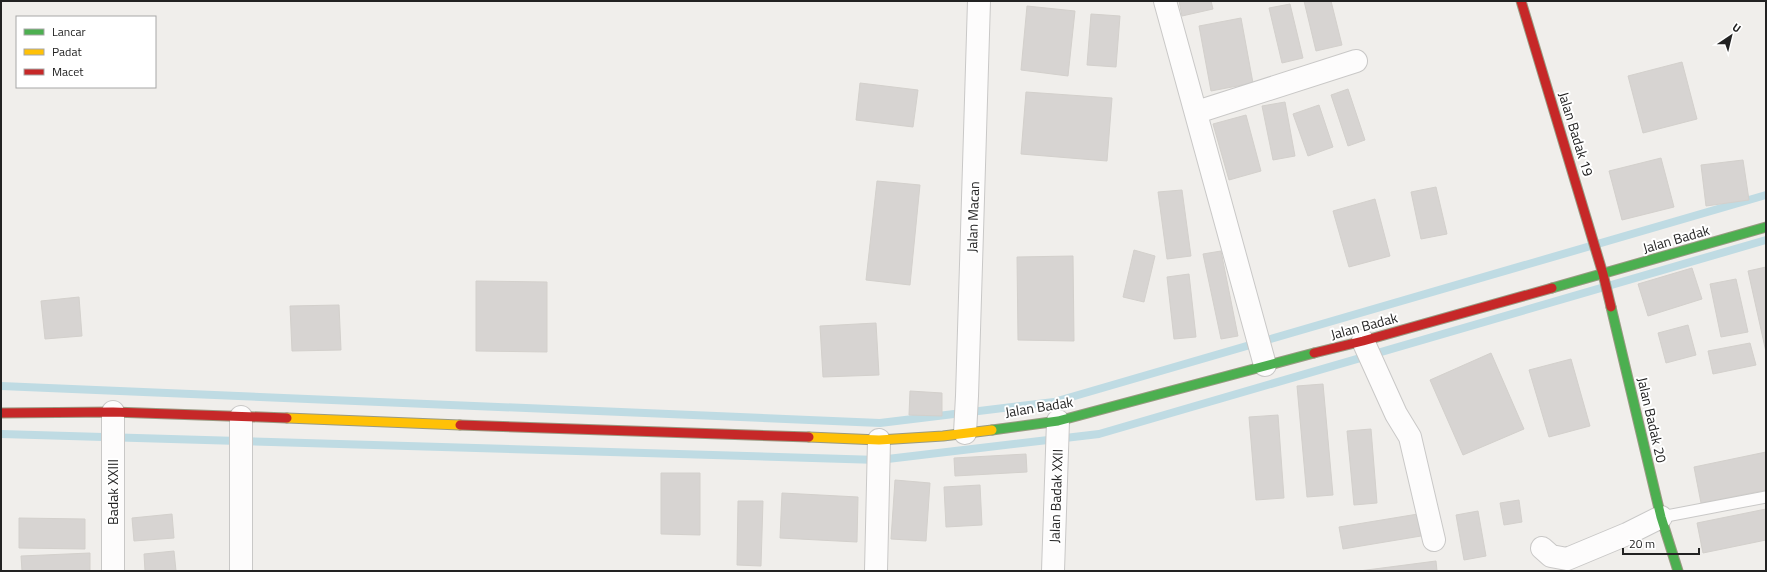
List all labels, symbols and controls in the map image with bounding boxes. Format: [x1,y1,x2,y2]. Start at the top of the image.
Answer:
legend [16,16,156,88]
north arrow [1711,16,1751,56]
text: U [1729,19,1744,36]
text: Lancar [52,22,86,41]
text: Padat [52,42,82,61]
text: Macet [52,62,84,81]
street label: Jalan Badak 19 [1554,89,1599,179]
street label: Jalan Macan [961,181,984,253]
street label: Jalan Badak [1640,219,1712,258]
street label: Jalan Badak [1328,306,1400,345]
street label: Jalan Badak 20 [1632,375,1673,465]
street label: Jalan Badak [1003,391,1075,422]
street label: Jalan Badak XXII [1043,449,1068,543]
street label: Badak XXIII [102,459,123,525]
scale bar [1623,530,1699,556]
text: 20 m [1629,534,1655,553]

